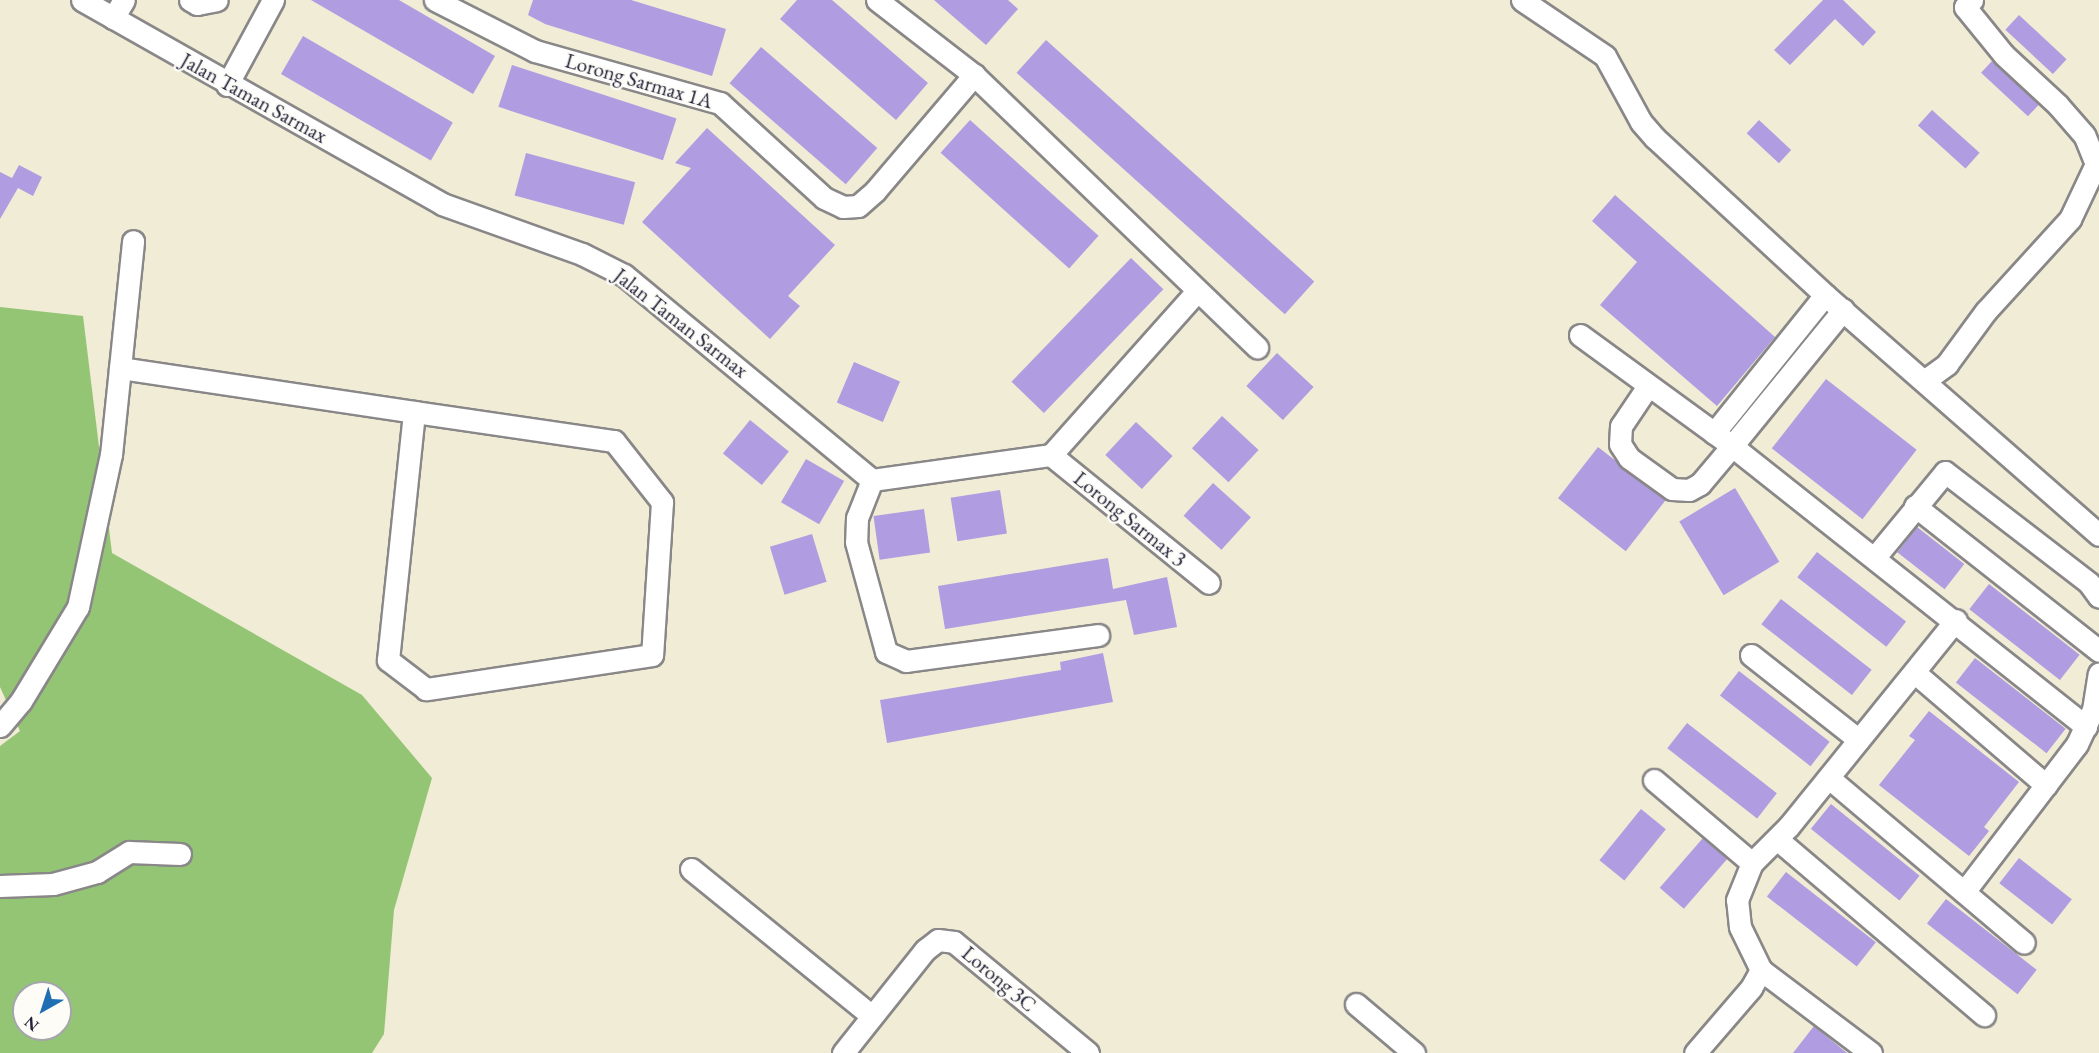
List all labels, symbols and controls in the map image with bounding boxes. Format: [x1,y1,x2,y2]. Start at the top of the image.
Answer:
street label: Jalan Taman Sarmax [176,47,332,149]
street label: Lorong Sarmax 1A [562,48,716,114]
street label: Jalan Taman Sarmax [609,263,753,383]
street label: Lorong Sarmax 3 [1069,466,1191,572]
street label: Lorong 3C [957,941,1041,1017]
north arrow [12,981,72,1041]
text: N [20,1012,43,1036]

